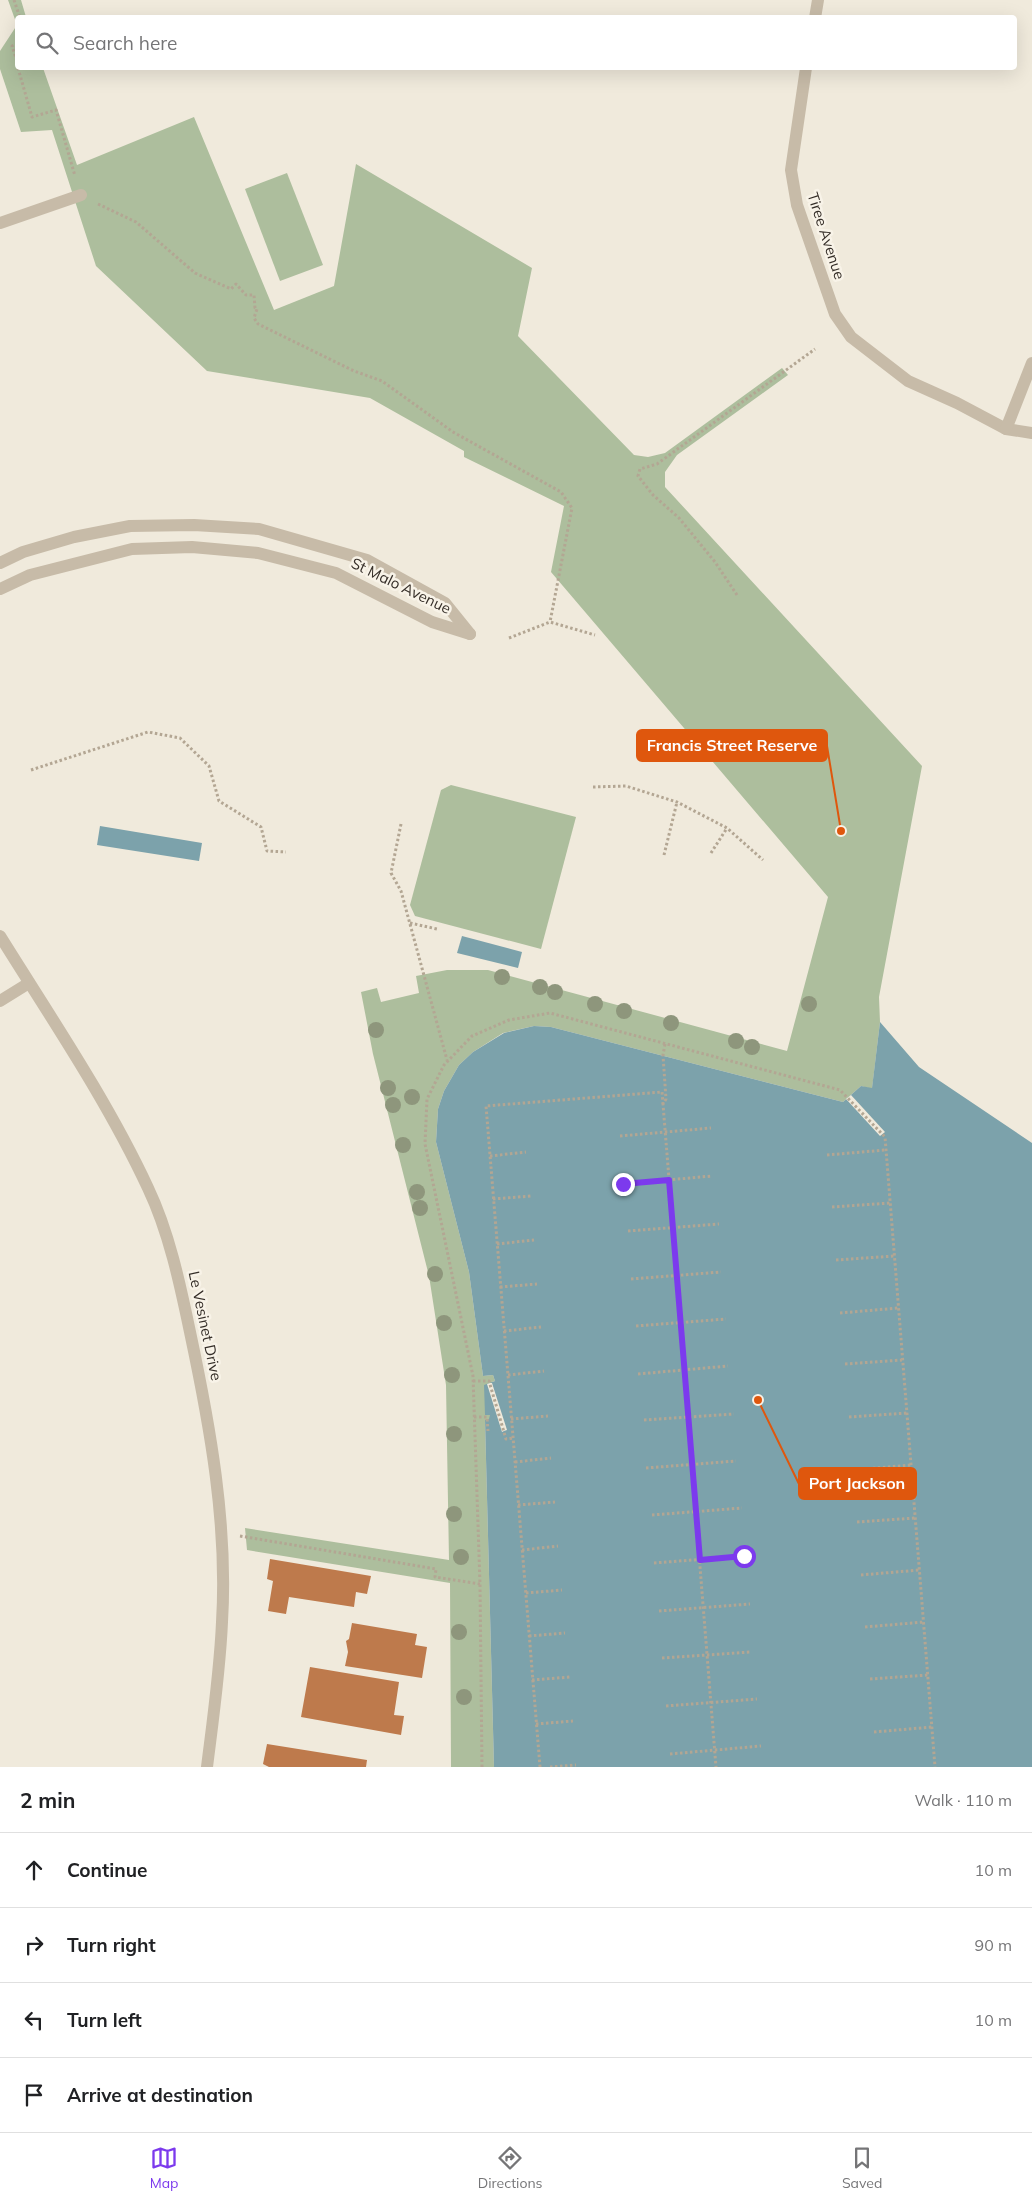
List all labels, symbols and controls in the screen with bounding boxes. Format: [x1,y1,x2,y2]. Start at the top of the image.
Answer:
search box [15,15,1017,70]
icon: search [33,29,61,57]
text: Search here [73,31,177,55]
street label: Tiree Avenue [803,190,849,282]
street label: St Malo Avenue [348,553,454,618]
callout: Francis Street Reserve [637,730,827,761]
text: Francis Street Reserve [647,735,817,755]
route end [612,1173,635,1196]
street label: Le Vesinet Drive [185,1269,226,1382]
callout: Port Jackson [799,1468,916,1499]
text: Port Jackson [809,1473,905,1493]
route start [733,1545,756,1568]
text: 2 min [20,1787,75,1813]
text: Walk · 110 m [914,1790,1012,1810]
icon: ahead [20,1856,48,1884]
text: Continue [67,1858,147,1882]
text: 10 m [975,1860,1012,1880]
icon: right [20,1931,48,1959]
text: Turn right [67,1933,156,1957]
text: 90 m [975,1935,1012,1955]
icon: left [20,2006,48,2034]
text: Turn left [67,2008,142,2032]
text: 10 m [975,2010,1012,2030]
icon: arrive [20,2081,48,2109]
text: Arrive at destination [67,2083,253,2107]
tab: Map [150,2144,178,2192]
tab: Directions [478,2144,543,2192]
tab: Saved [842,2144,882,2192]

